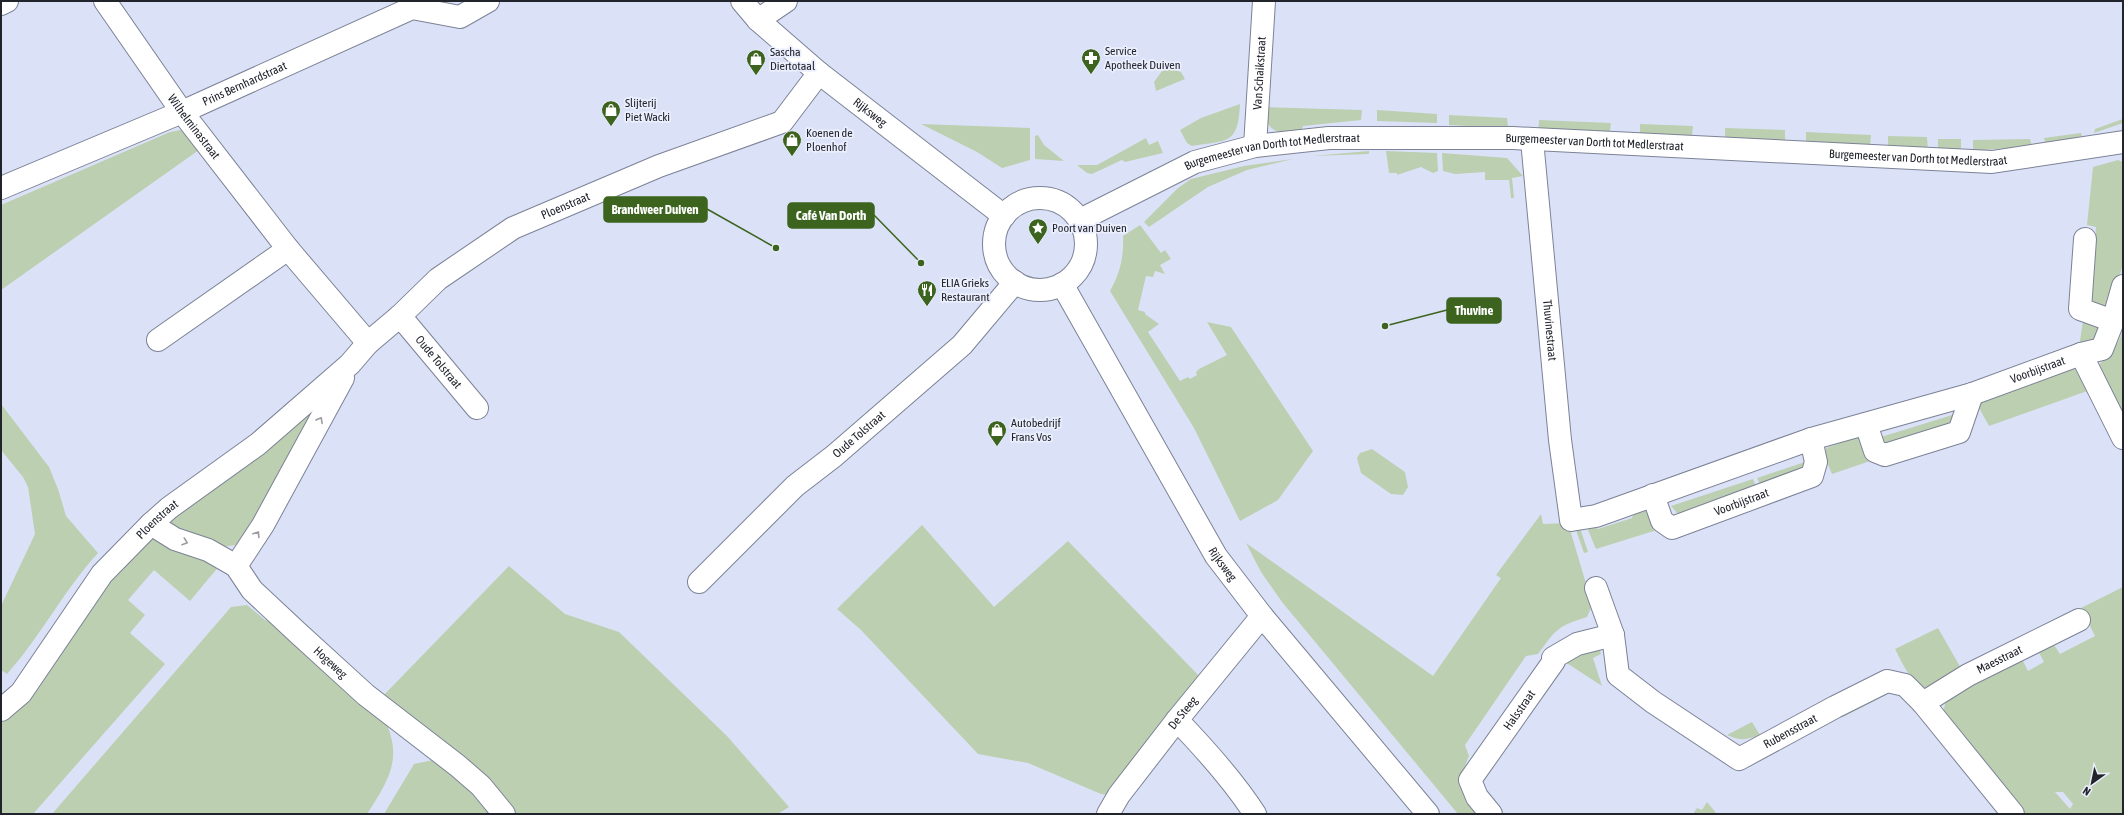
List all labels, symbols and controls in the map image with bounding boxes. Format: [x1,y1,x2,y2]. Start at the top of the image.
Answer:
street label: Van Schaikstraat [1250,36,1269,110]
place label: Service Apotheek Duiven [1105,44,1181,72]
place label: Sascha Diertotaal [770,45,816,73]
pharmacy icon: Service Apotheek Duiven [1080,47,1102,75]
shop icon: Sascha Diertotaal [745,48,767,76]
street label: Prins Bernhardstraat [200,58,289,109]
street label: Wilhelminastraat [165,92,223,162]
street label: Rijksweg [850,95,890,130]
place label: Slijterij Piet Wacki [625,96,670,124]
shop icon: Slijterij Piet Wacki [600,99,622,127]
place label: Koenen de Ploenhof [806,126,853,154]
shop icon: Koenen de Ploenhof [781,129,803,157]
street label: Burgemeester van Dorth tot Medlerstraat [1182,131,1360,173]
street label: Burgemeester van Dorth tot Medlerstraat [1505,131,1685,154]
street label: Burgemeester van Dorth tot Medlerstraat [1829,147,2009,169]
street label: Ploenstraat [539,189,592,222]
callout: Brandweer Duiven [604,197,707,222]
text: Brandweer Duiven [611,202,699,217]
callout: Café Van Dorth [788,203,874,228]
text: Café Van Dorth [796,208,866,223]
place icon: Poort van Duiven [1027,217,1049,245]
place label: Poort van Duiven [1052,221,1127,235]
place label: ELIA Grieks Restaurant [941,276,990,304]
restaurant icon: ELIA Grieks Restaurant [916,279,938,307]
callout: Thuvine [1447,298,1501,323]
street label: Thuvinestraat [1540,299,1560,362]
text: Thuvine [1455,303,1493,318]
street label: Oude Tolstraat [412,333,465,392]
street label: Voorbijstraat [2008,353,2068,386]
street label: Oude Tolstraat [830,408,888,461]
place label: Autobedrijf Frans Vos [1011,416,1061,444]
one-way arrow [316,417,323,424]
shop icon: Autobedrijf Frans Vos [986,419,1008,447]
street label: Voorbijstraat [1712,485,1771,519]
street label: Ploenstraat [133,496,181,542]
one-way arrow [253,531,260,538]
one-way arrow [181,537,188,546]
street label: Rijksweg [1206,545,1240,585]
street label: Maesstraat [1974,642,2025,677]
street label: Hogeweg [311,644,351,682]
street label: Halsstraat [1500,687,1539,733]
street label: De Steeg [1165,693,1201,732]
street label: Rubensstraat [1761,711,1820,751]
north arrow [2072,763,2112,803]
text: N [2081,785,2093,798]

